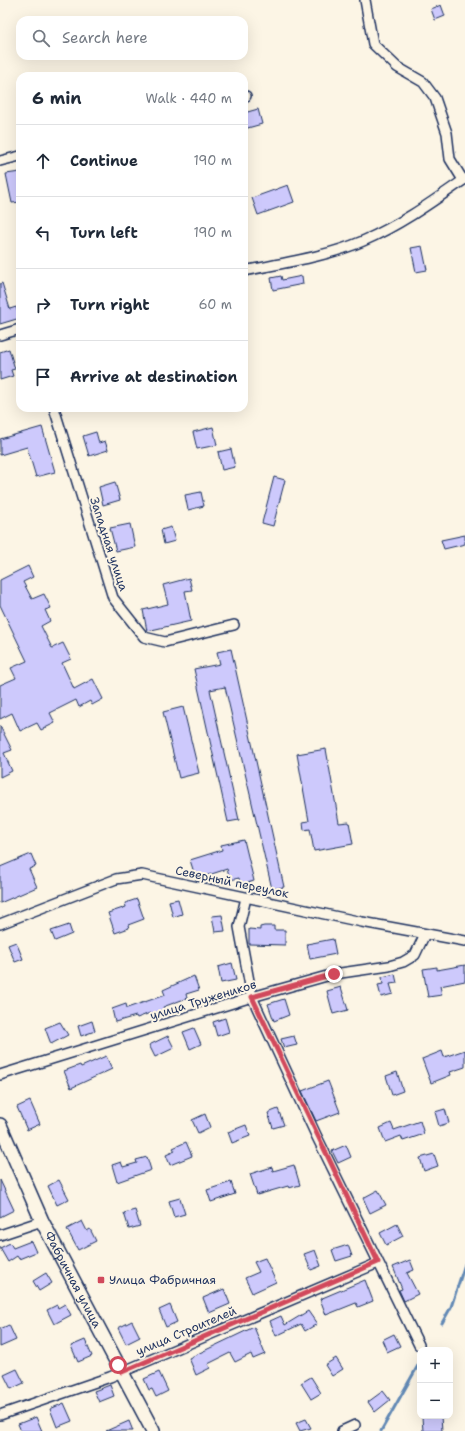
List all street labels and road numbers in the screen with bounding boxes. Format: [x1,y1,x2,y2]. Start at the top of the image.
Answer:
street label: Западная улица [86,495,132,594]
street label: Северный переулок [174,862,291,902]
street label: улица Тружеников [148,976,258,1024]
street label: Фабричная улица [41,1228,105,1331]
street label: улица Строителей [133,1302,239,1359]

